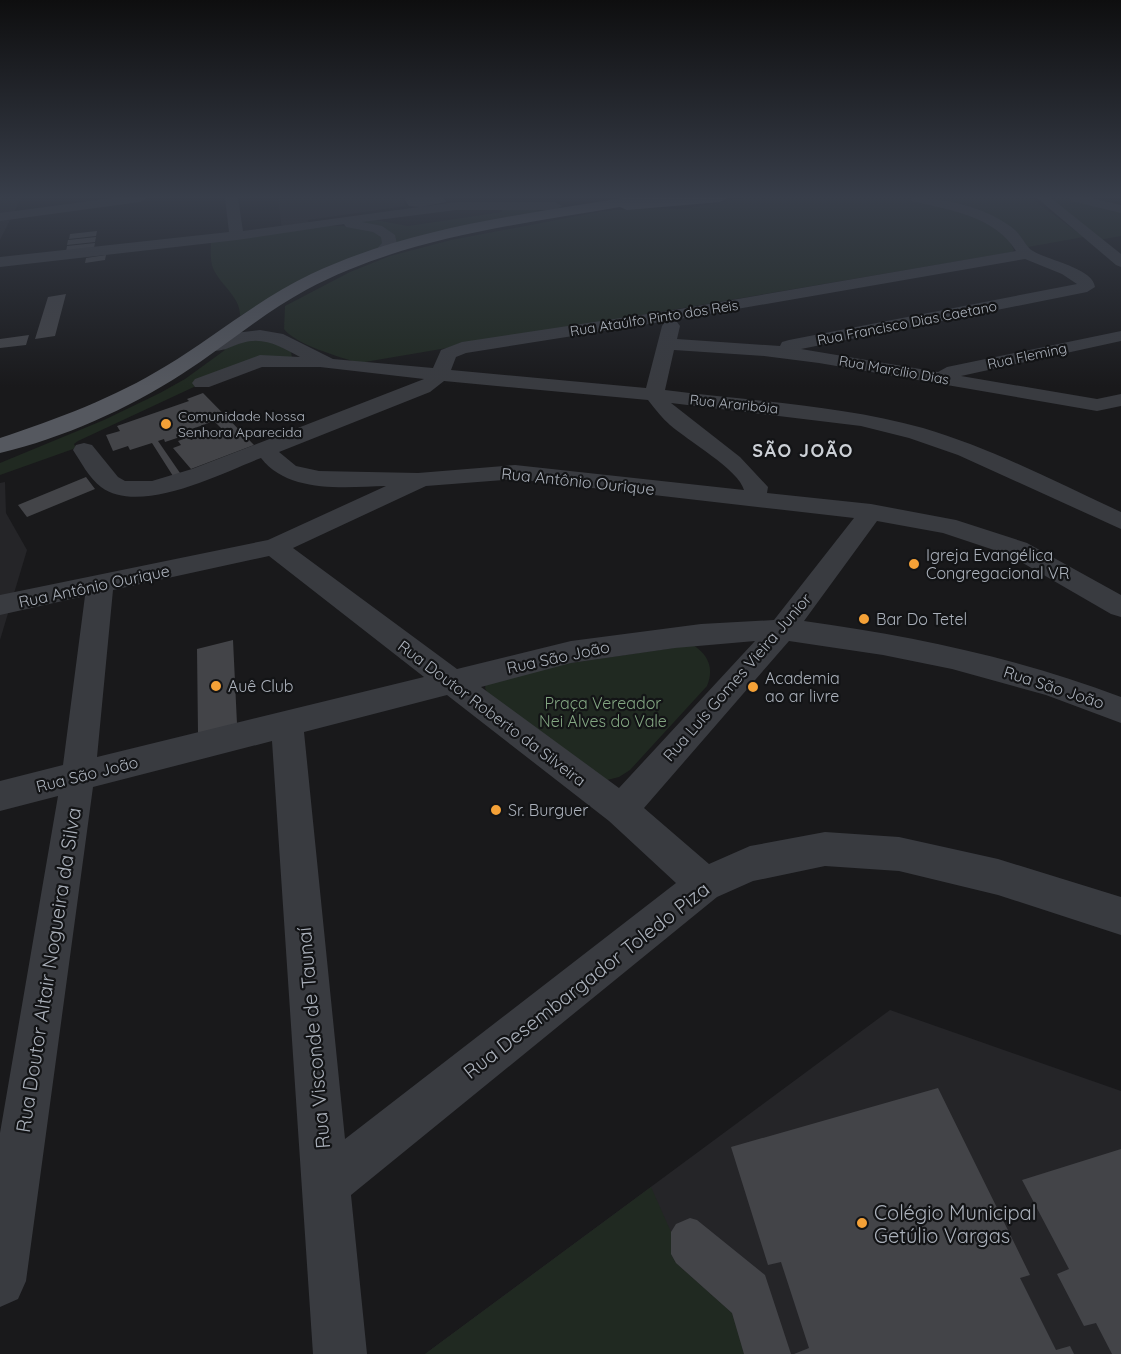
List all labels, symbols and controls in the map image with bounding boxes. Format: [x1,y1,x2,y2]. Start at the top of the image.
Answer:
street label: Rua Ataúlfo Pinto dos Reis [569,296,739,340]
street label: Rua Francisco Dias Caetano [816,297,998,349]
street label: Rua Fleming [985,339,1069,373]
street label: Rua Marcílio Dias [838,351,950,389]
street label: Rua Araribóia [689,390,779,418]
place label: Comunidade Nossa Senhora Aparecida [178,407,305,441]
marker: Comunidade Nossa Senhora Aparecida [159,417,173,431]
district label: SÃO JOÃO [752,439,854,462]
street label: Rua Antônio Ourique [500,463,656,499]
place label: Igreja Evangélica Congregacional VR [926,545,1069,583]
marker: Igreja Evangélica Congregacional VR [907,557,921,571]
street label: Rua Antônio Ourique [17,560,171,612]
street label: Rua Luís Gomes Vieira Junior [659,589,815,765]
place label: Bar Do Tetel [876,609,967,629]
marker: Bar Do Tetel [857,612,871,626]
street label: Rua Doutor Roberto da Silveira [394,636,590,790]
street label: Rua São João [505,636,611,678]
street label: Rua São João [1001,661,1107,713]
place label: Academia ao ar livre [765,668,840,706]
place label: Auê Club [228,676,294,696]
marker: Auê Club [209,679,223,693]
marker: Academia ao ar livre [746,680,760,694]
park label: Praça Vereador Nei Alves do Vale [539,693,667,731]
street label: Rua São João [34,752,140,796]
place label: Sr. Burguer [508,800,588,820]
marker: Sr. Burguer [489,803,503,817]
street label: Rua Doutor Altair Nogueira da Silva [10,806,86,1134]
street label: Rua Desembargador Toledo Piza [458,876,714,1084]
street label: Rua Visconde de Taunaí [291,926,335,1150]
place label: Colégio Municipal Getúlio Vargas [874,1200,1036,1248]
marker: Colégio Municipal Getúlio Vargas [855,1216,869,1230]

